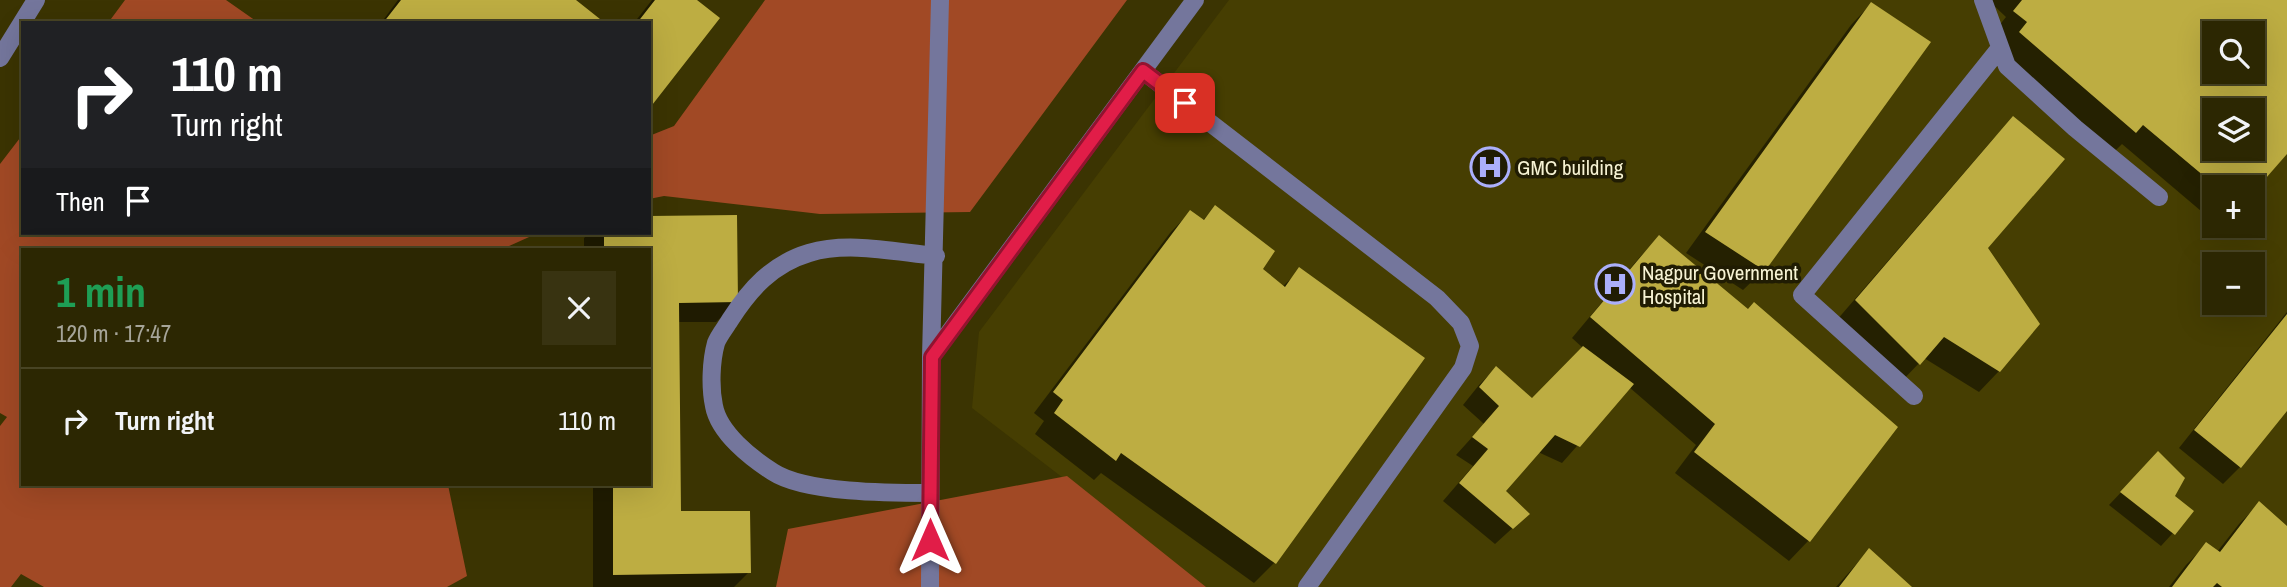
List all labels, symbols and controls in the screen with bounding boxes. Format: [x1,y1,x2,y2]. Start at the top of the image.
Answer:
map controls [2202,21,2265,315]
button: search [2202,21,2265,84]
text: 110 m [171,40,283,106]
icon: right [56,49,147,140]
pin [1155,73,1215,133]
icon: arrive [1166,84,1204,122]
button: layers [2202,98,2265,161]
text: Turn right [171,103,283,146]
hospital icon: GMC building [1469,146,1511,188]
place label: GMC building [1517,153,1624,182]
button: + [2202,175,2265,238]
icon: arrive [119,182,157,220]
text: Then [56,184,105,219]
button: − [2202,252,2265,315]
place label: Nagpur Government Hospital [1642,258,1798,311]
hospital icon: Nagpur Government Hospital [1594,263,1636,305]
text: 1 min [56,264,146,320]
button: close [542,271,616,345]
text: 120 m · 17:47 [56,318,171,349]
icon: right [56,402,94,440]
text: Turn right [115,403,214,438]
text: 110 m [558,403,616,438]
position arrow [893,503,967,577]

